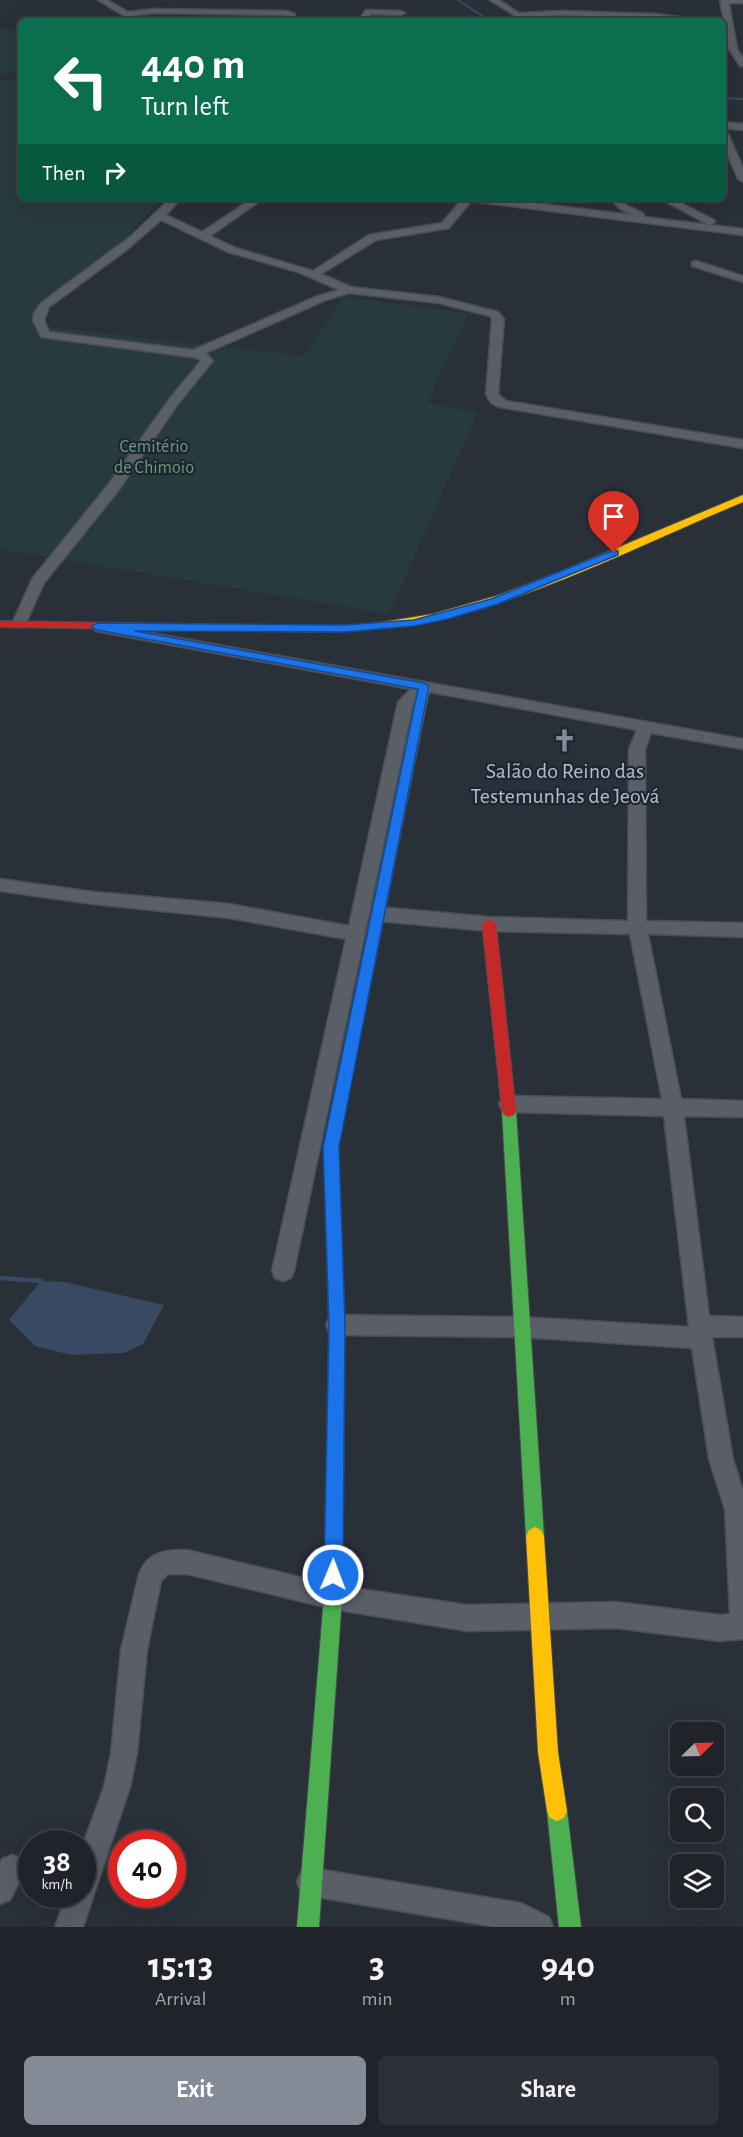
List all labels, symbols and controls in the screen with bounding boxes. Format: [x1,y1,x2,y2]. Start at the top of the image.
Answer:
icon: left [42,42,120,120]
text: 440 m [141,44,245,86]
text: Turn left [141,93,229,120]
icon: right [98,156,131,189]
text: Then [42,162,86,184]
park label: Cemitério de Chimoio [114,438,194,477]
pin [588,491,639,553]
icon: arrive [597,500,630,533]
church icon: Salão do Reino das Testemunhas de Jeová [552,728,578,754]
place label: Salão do Reino das Testemunhas de Jeová [470,760,660,807]
position arrow [301,1543,365,1607]
north arrow [670,1722,724,1776]
map controls [670,1722,724,1908]
button: search [670,1788,724,1842]
speed limit sign: 40 [108,1830,186,1908]
text: 38 [43,1847,71,1877]
button: layers [670,1854,724,1908]
text: km/h [42,1877,72,1892]
text: 15:13 [148,1948,213,1984]
text: 3 [369,1948,385,1984]
text: 940 [541,1948,595,1984]
text: Arrival [155,1989,206,2009]
text: min [361,1989,393,2009]
text: m [560,1989,576,2009]
button: Exit [24,2056,366,2125]
button: Share [378,2056,719,2125]

